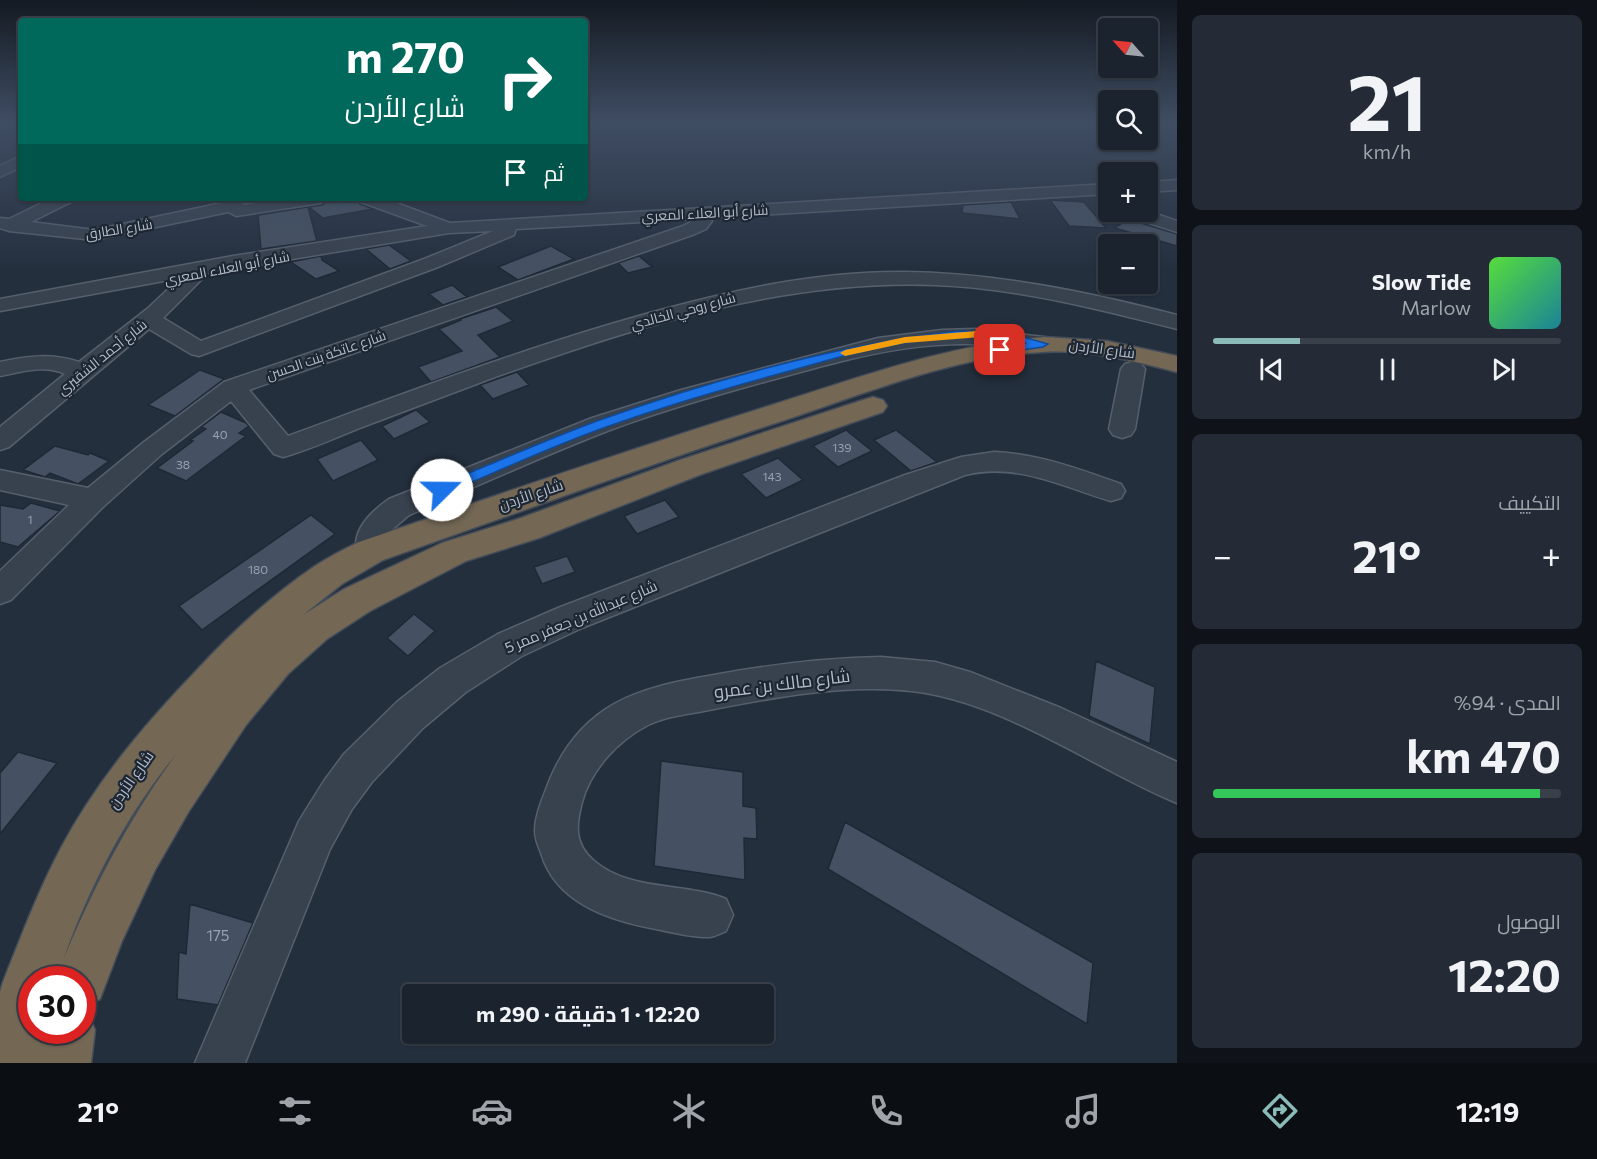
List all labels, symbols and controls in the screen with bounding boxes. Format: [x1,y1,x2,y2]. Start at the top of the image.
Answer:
north arrow [1098,18,1158,78]
map controls [1098,18,1158,294]
text: 270 m [346,30,465,82]
icon: right [486,42,564,120]
text: 21 [1347,52,1427,147]
text: شارع الأردن [345,90,465,123]
button: search [1098,90,1158,150]
text: km/h [1363,139,1411,163]
icon: arrive [499,156,532,189]
text: ثم [544,159,564,186]
button: + [1098,162,1158,222]
street label: شارع أبو العلاء المعري [641,201,769,228]
street label: شارع الطارق [84,215,154,243]
button: − [1098,234,1158,294]
street label: شارع أبو العلاء المعري [163,247,292,292]
text: Slow Tide [1372,268,1471,295]
street label: شارع روحي الخالدي [629,288,738,337]
text: Marlow [1401,295,1471,319]
street label: شارع أحمد الشقيري [53,315,152,401]
pin [974,324,1025,375]
street label: شارع عاتكة بنت الحسن [264,326,388,384]
icon: arrive [983,333,1016,366]
street label: شارع الأردن [1067,334,1136,365]
icon: previous [1255,353,1288,386]
icon: pause [1371,353,1404,386]
icon: next [1487,353,1520,386]
house number: 40 [212,427,228,441]
house number: 139 [832,440,852,454]
house number: 38 [176,457,190,471]
position arrow [410,458,474,522]
house number: 143 [762,469,782,483]
street label: شارع الأردن [496,475,566,516]
text: التكييف [1498,490,1561,514]
house number: 1 [27,512,33,526]
text: 21° [1352,527,1421,582]
text: − [1213,534,1232,575]
text: + [1542,534,1561,575]
house number: 180 [248,562,268,576]
street label: شارع عبدالله بن جعفر ممر 5 [502,576,661,659]
street label: شارع مالك بن عمرو [712,664,852,704]
text: المدى · 94% [1454,690,1561,714]
text: 470 km [1406,727,1561,782]
street label: شارع الأردن [104,747,159,814]
text: الوصول [1497,909,1561,933]
house number: 175 [207,926,229,944]
text: 12:20 [1448,946,1561,1001]
speed limit sign: 30 [18,966,96,1044]
text: 12:20 · 1 دقيقة · 290 m [476,1000,700,1027]
icon: filters [274,1090,316,1132]
icon: car [471,1090,513,1132]
icon: climate [668,1090,710,1132]
icon: phone [865,1090,907,1132]
icon: music [1062,1090,1104,1132]
icon: directions [1259,1090,1301,1132]
text: 21° [78,1095,119,1128]
text: 12:19 [1456,1095,1520,1128]

